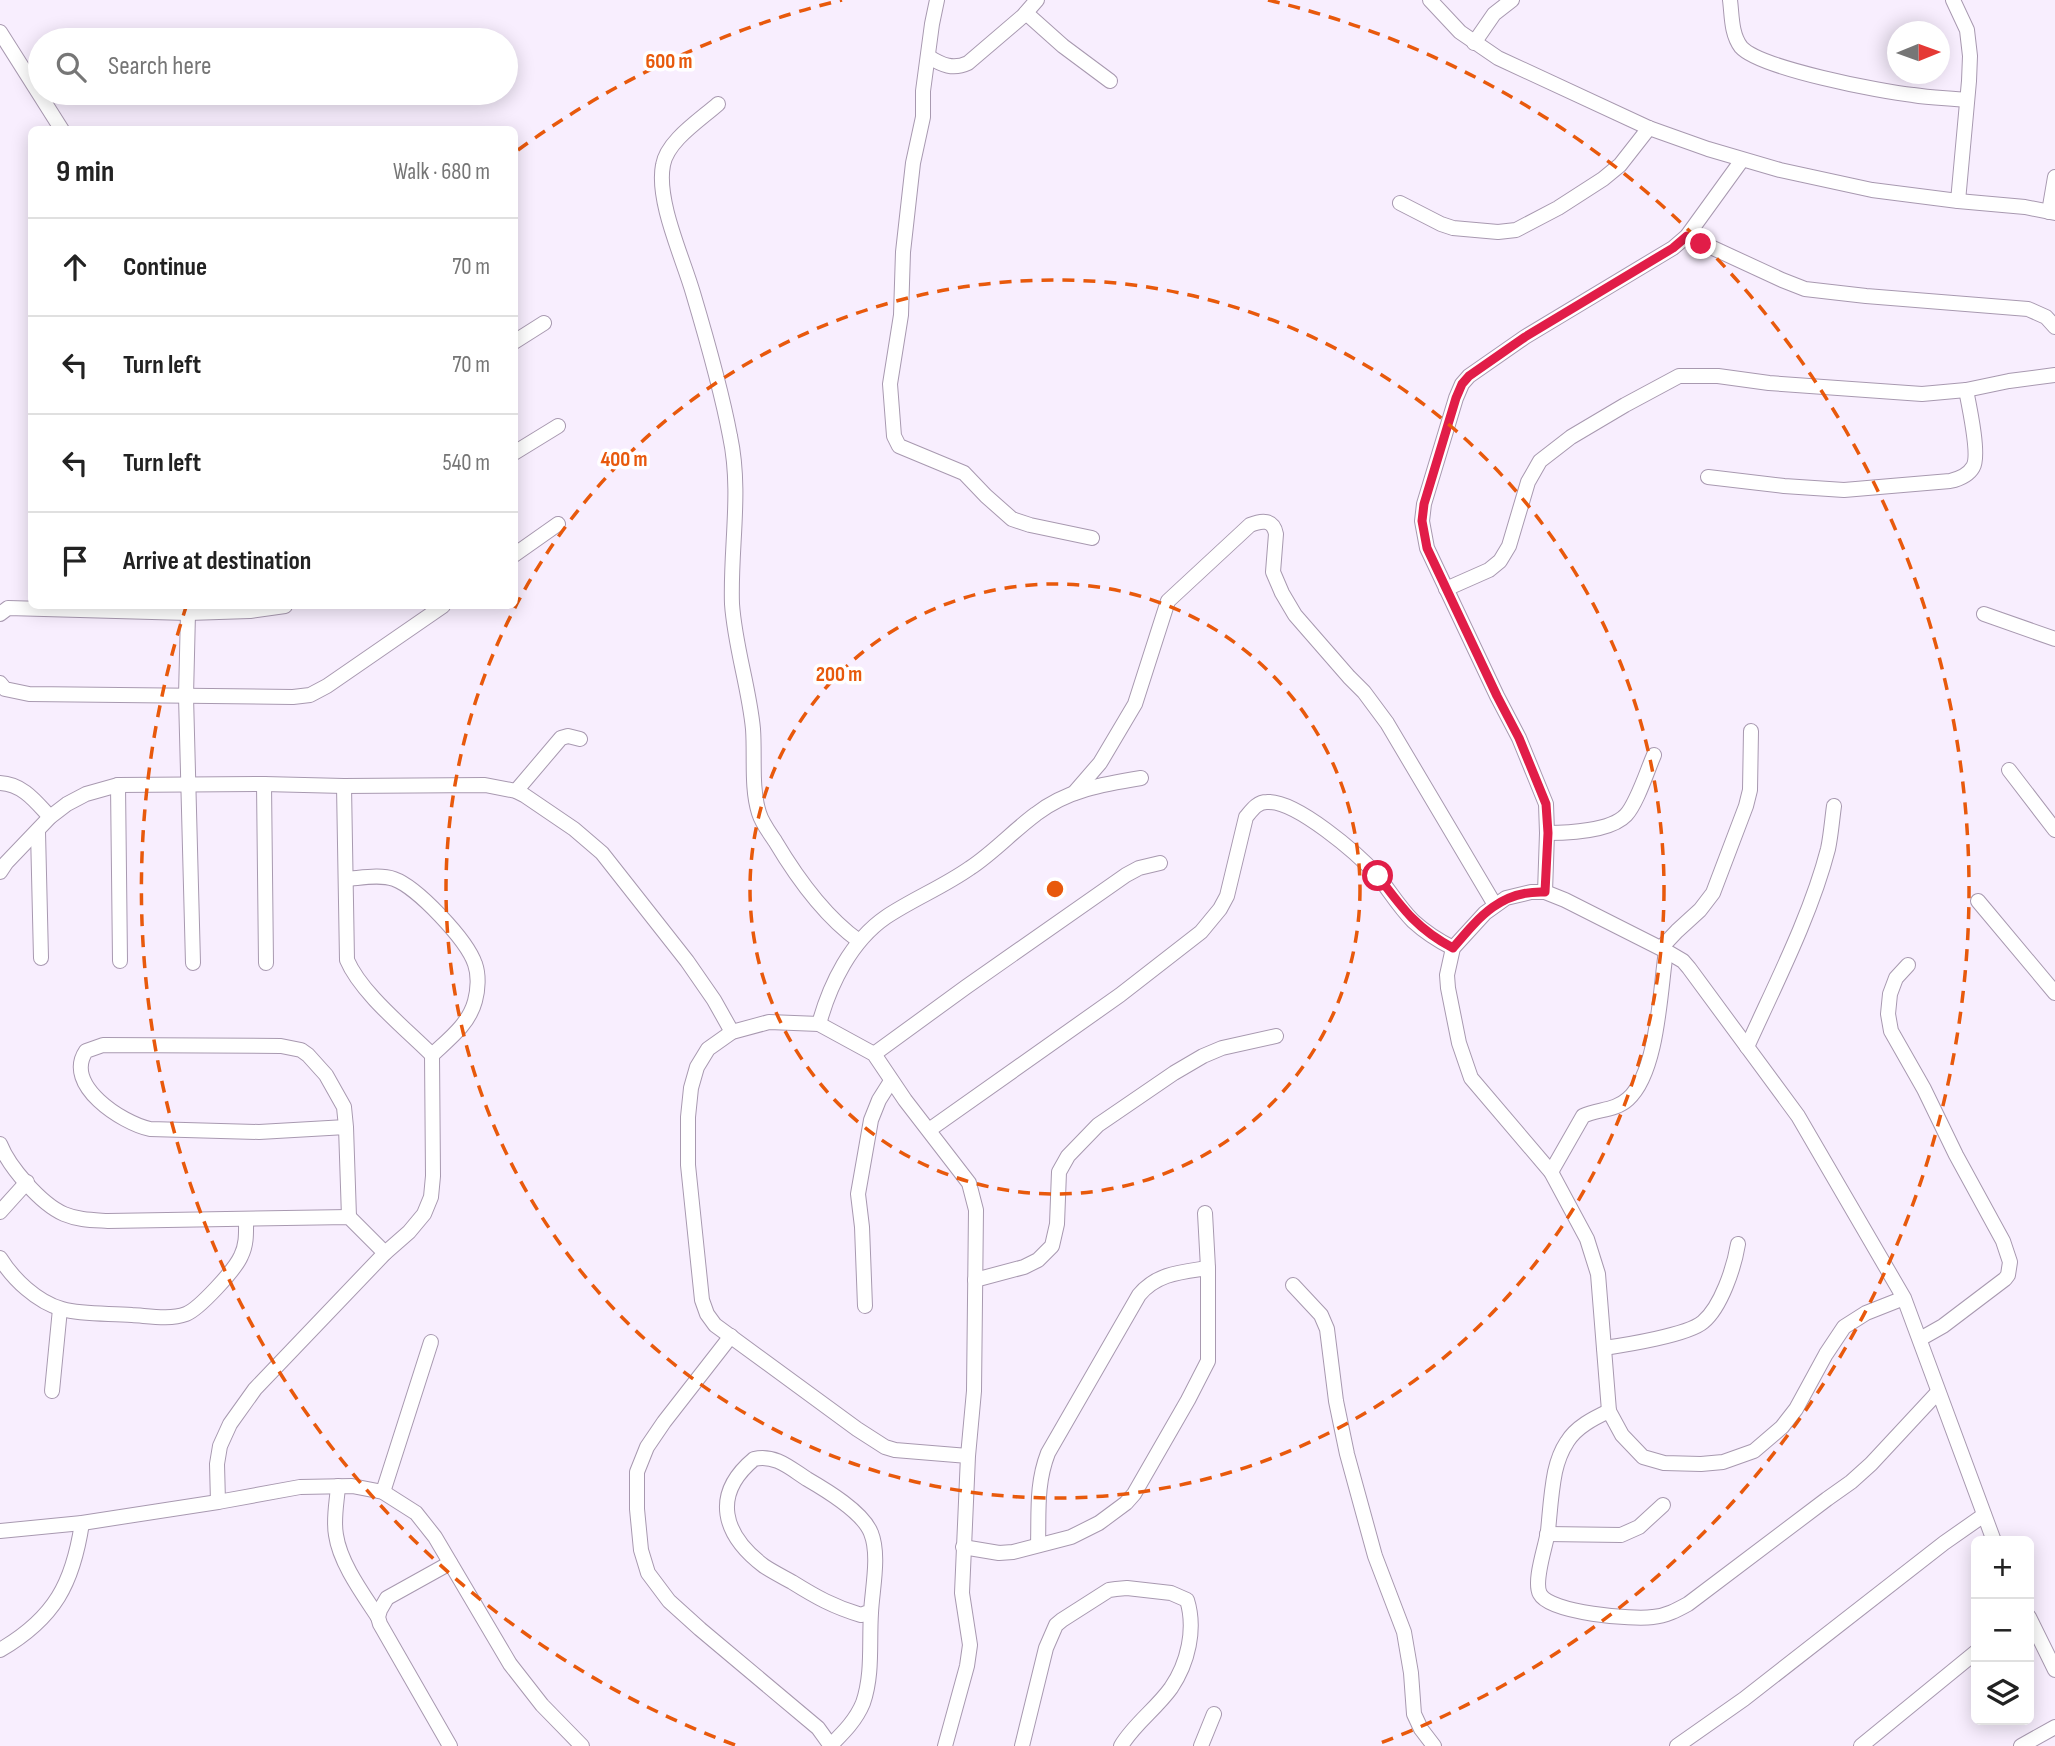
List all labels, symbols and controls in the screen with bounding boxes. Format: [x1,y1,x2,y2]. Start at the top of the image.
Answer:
north arrow [1887,21,1950,84]
search box [28,28,518,105]
icon: search [52,48,90,86]
text: 600 m [645,49,693,74]
text: Search here [108,51,211,82]
text: 9 min [56,154,114,190]
text: Walk · 680 m [393,158,490,186]
route end [1685,228,1716,259]
icon: ahead [56,248,94,286]
text: Continue [123,252,207,283]
text: 70 m [452,253,490,281]
icon: left [56,346,94,384]
text: Turn left [123,350,201,381]
text: 70 m [452,351,490,379]
icon: left [56,444,94,482]
text: 400 m [601,447,647,472]
text: Turn left [123,448,201,479]
text: 540 m [442,449,490,477]
icon: arrive [56,542,94,580]
text: Arrive at destination [123,546,311,577]
text: 200 m [816,662,862,687]
route start [1362,860,1393,891]
centre of rings [1043,877,1067,901]
map controls [1971,1536,2034,1725]
button: + [1971,1536,2034,1599]
button: − [1971,1599,2034,1662]
button: layers [1971,1662,2034,1725]

